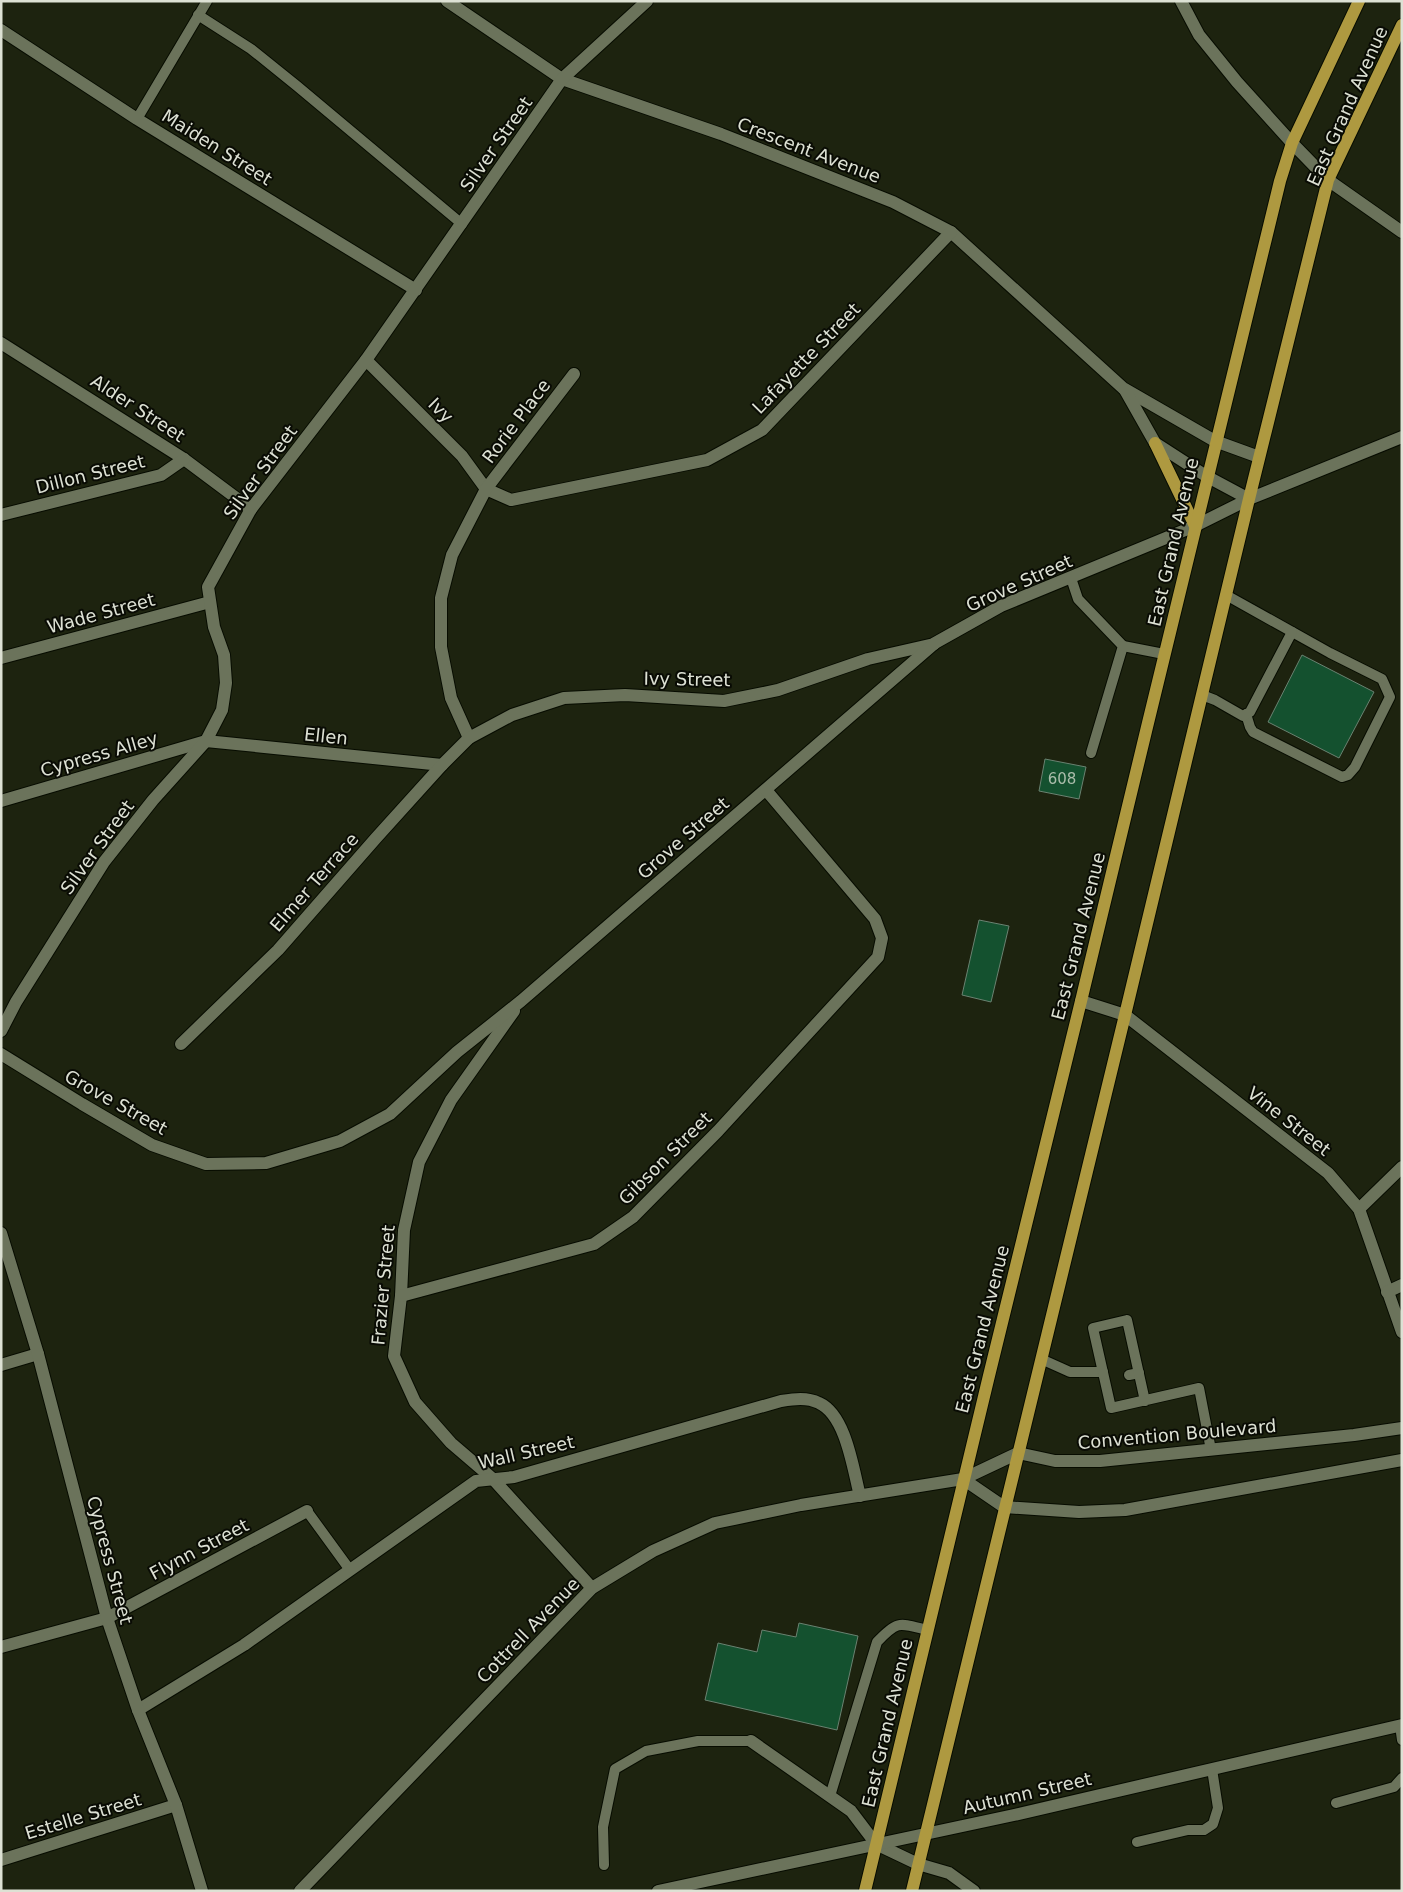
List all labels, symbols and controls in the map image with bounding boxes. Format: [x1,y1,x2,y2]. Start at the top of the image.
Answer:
street label: East Grand Avenue [1302,23,1392,189]
street label: Silver Street [456,93,536,195]
street label: Maiden Street [158,105,276,189]
street label: Crescent Avenue [734,113,884,187]
street label: Lafayette Street [748,298,864,418]
street label: Alder Street [87,370,189,446]
street label: Rorie Place [478,375,554,467]
street label: Ivy [424,393,458,427]
street label: Silver Street [219,421,301,523]
street label: Dillon Street [33,450,147,498]
street label: East Grand Avenue [1143,456,1203,628]
street label: Grove Street [963,550,1075,616]
street label: Wade Street [45,589,157,637]
street label: Ivy Street [643,668,731,690]
street label: Ellen [303,723,349,749]
street label: Cypress Alley [38,727,161,781]
house number: 608 [1048,770,1076,788]
street label: Grove Street [633,793,733,883]
street label: Silver Street [56,796,138,898]
street label: Elmer Terrace [266,828,362,936]
street label: East Grand Avenue [1047,850,1109,1022]
street label: Grove Street [61,1065,171,1139]
street label: Vine Street [1243,1082,1335,1160]
street label: Gibson Street [614,1107,716,1209]
street label: Frazier Street [367,1224,399,1346]
street label: East Grand Avenue [951,1243,1013,1415]
street label: Convention Boulevard [1077,1415,1277,1453]
street label: Wall Street [476,1431,576,1473]
street label: Cypress Street [83,1494,137,1626]
street label: Flynn Street [146,1514,252,1584]
street label: Cottrell Avenue [472,1573,584,1687]
street label: East Grand Avenue [857,1637,917,1809]
street label: Autumn Street [961,1768,1093,1818]
street label: Estelle Street [22,1788,144,1844]

